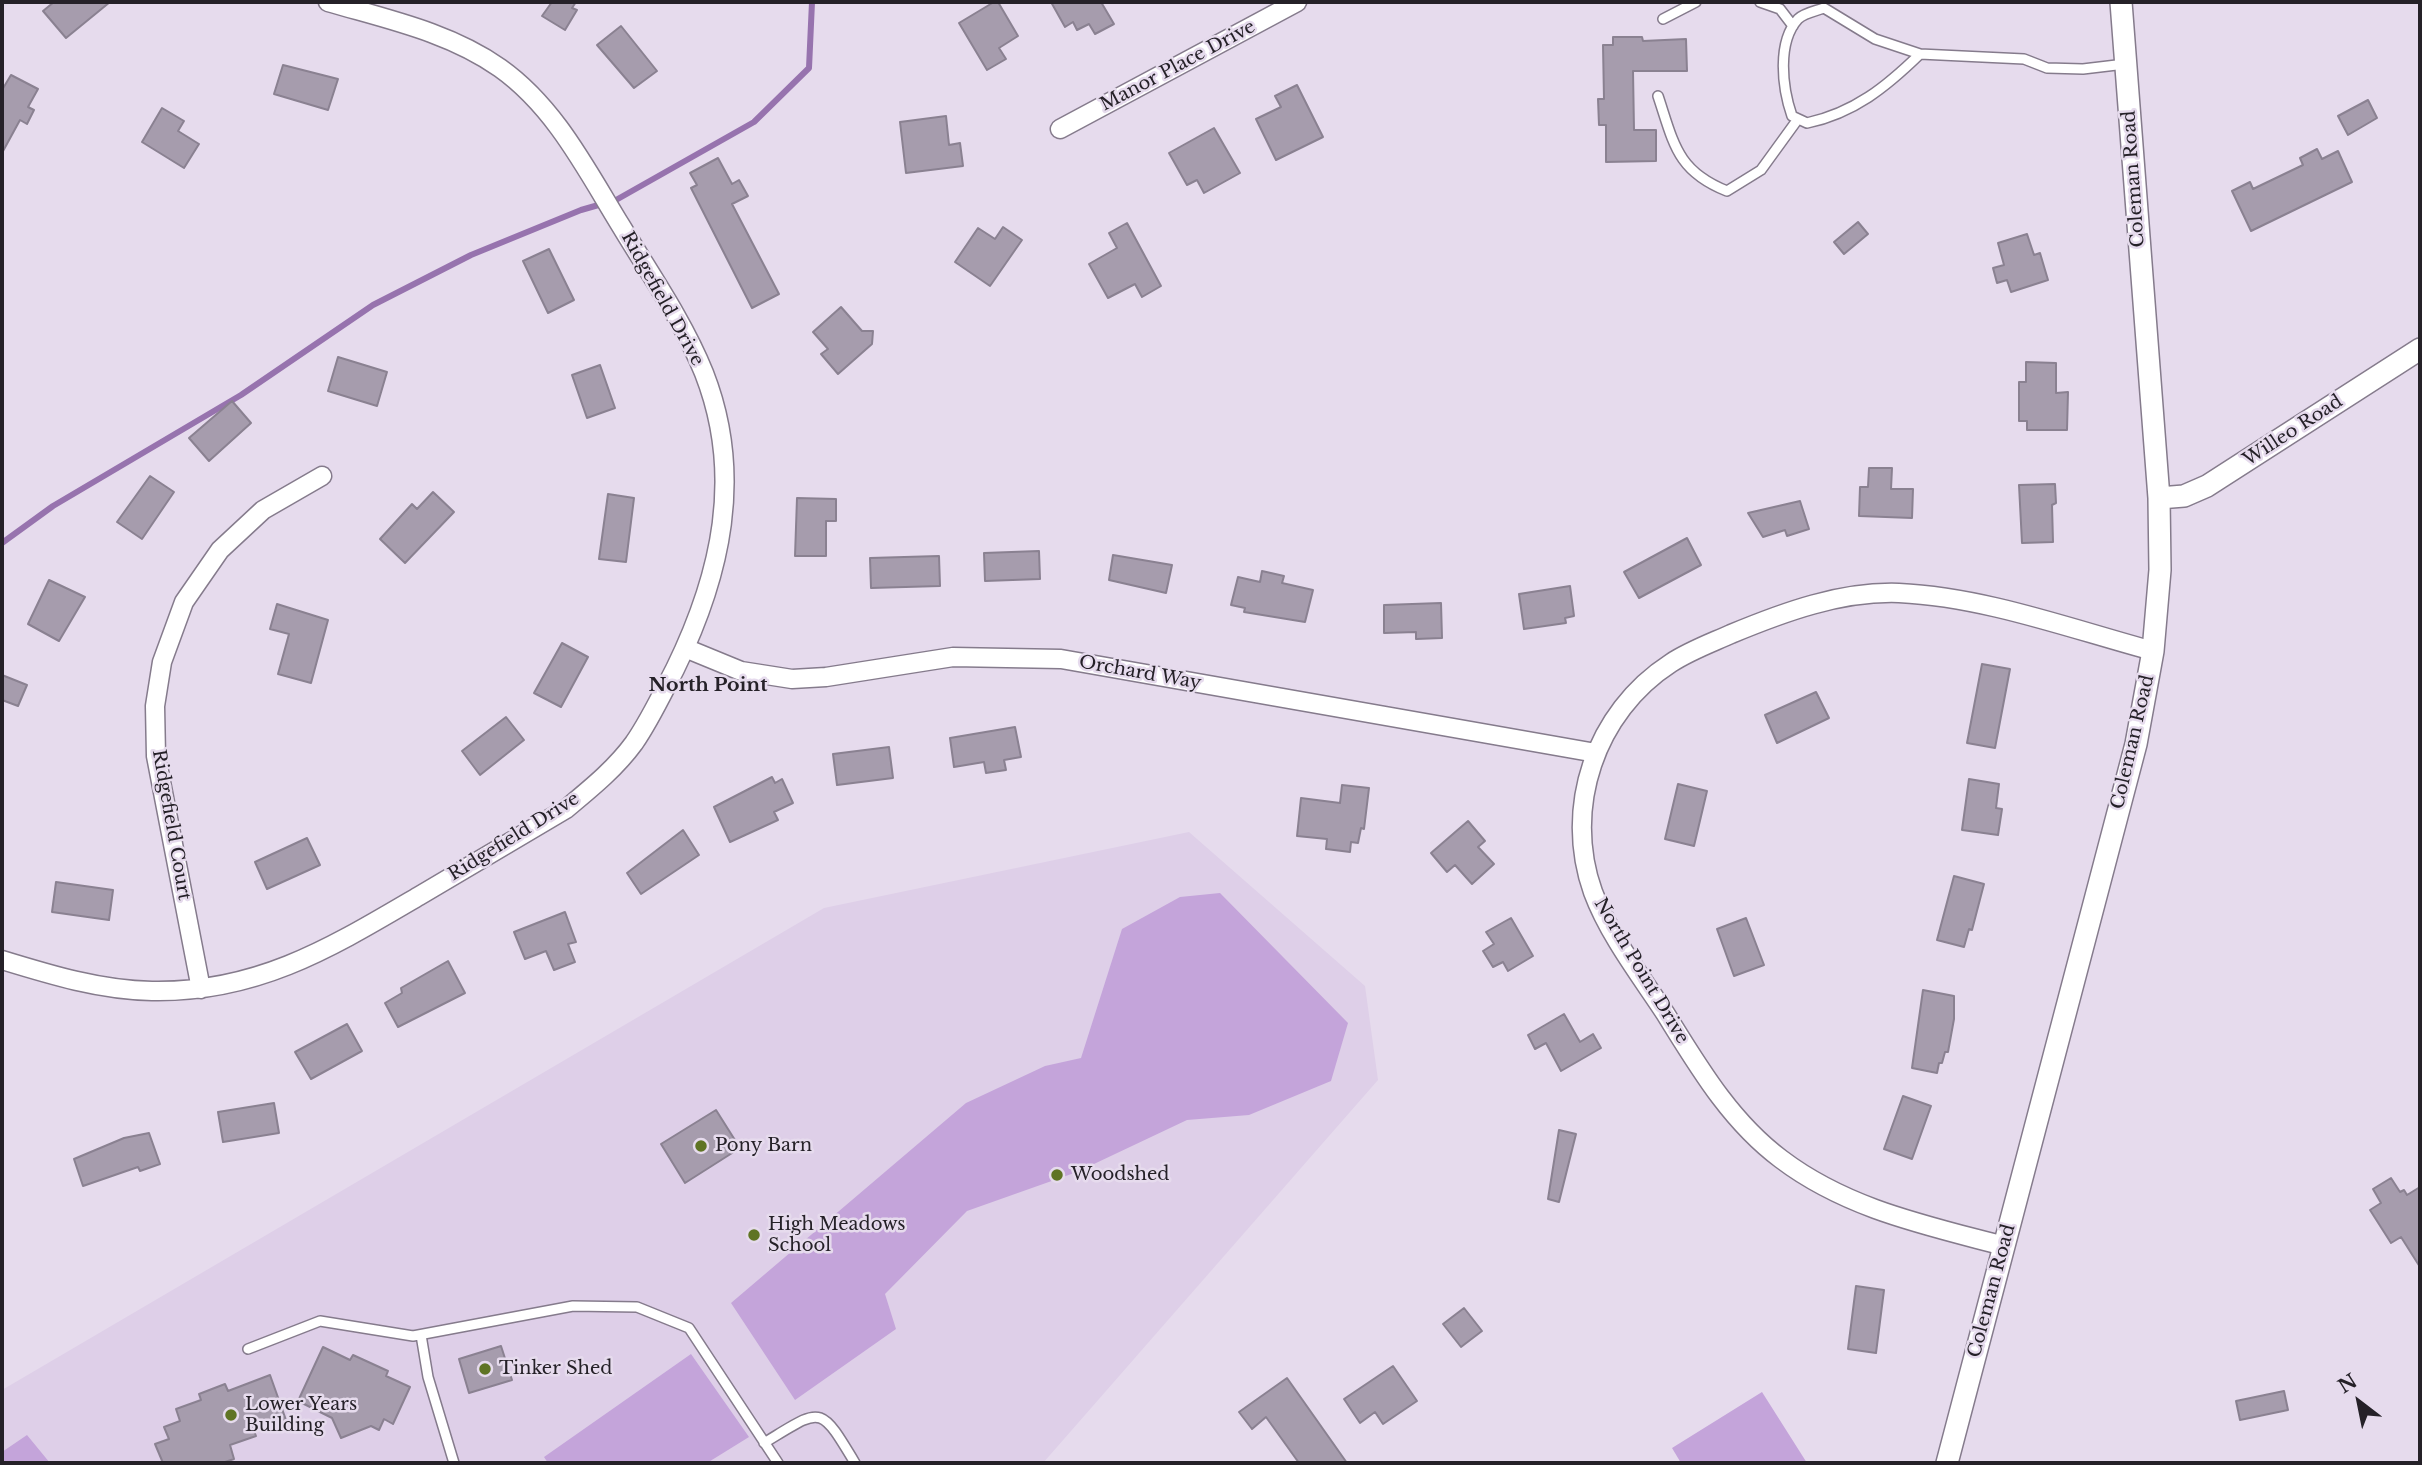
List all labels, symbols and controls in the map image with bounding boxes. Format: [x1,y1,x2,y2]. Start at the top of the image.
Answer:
street label: Manor Place Drive [1097,16,1259,116]
street label: Coleman Road [2118,110,2150,248]
street label: Ridgefield Drive [616,228,708,370]
street label: Willeo Road [2239,391,2347,471]
street label: Orchard Way [1077,652,1203,694]
street label: Coleman Road [2107,673,2159,811]
district label: North Point [649,675,767,697]
street label: Ridgefield Court [147,748,195,902]
street label: Ridgefield Drive [445,788,583,886]
street label: North Point Drive [1589,894,1693,1048]
place label: Pony Barn [715,1135,812,1157]
marker: Pony Barn [693,1138,709,1154]
place label: Woodshed [1071,1164,1169,1186]
marker: Woodshed [1049,1167,1065,1183]
place label: High Meadows School [768,1214,905,1256]
street label: Coleman Road [1964,1222,2020,1360]
marker: High Meadows School [746,1227,762,1243]
place label: Tinker Shed [499,1358,612,1380]
marker: Tinker Shed [477,1361,493,1377]
north arrow [2324,1367,2394,1437]
text: N [2334,1369,2361,1398]
place label: Lower Years Building [245,1394,357,1436]
marker: Lower Years Building [223,1407,239,1423]

